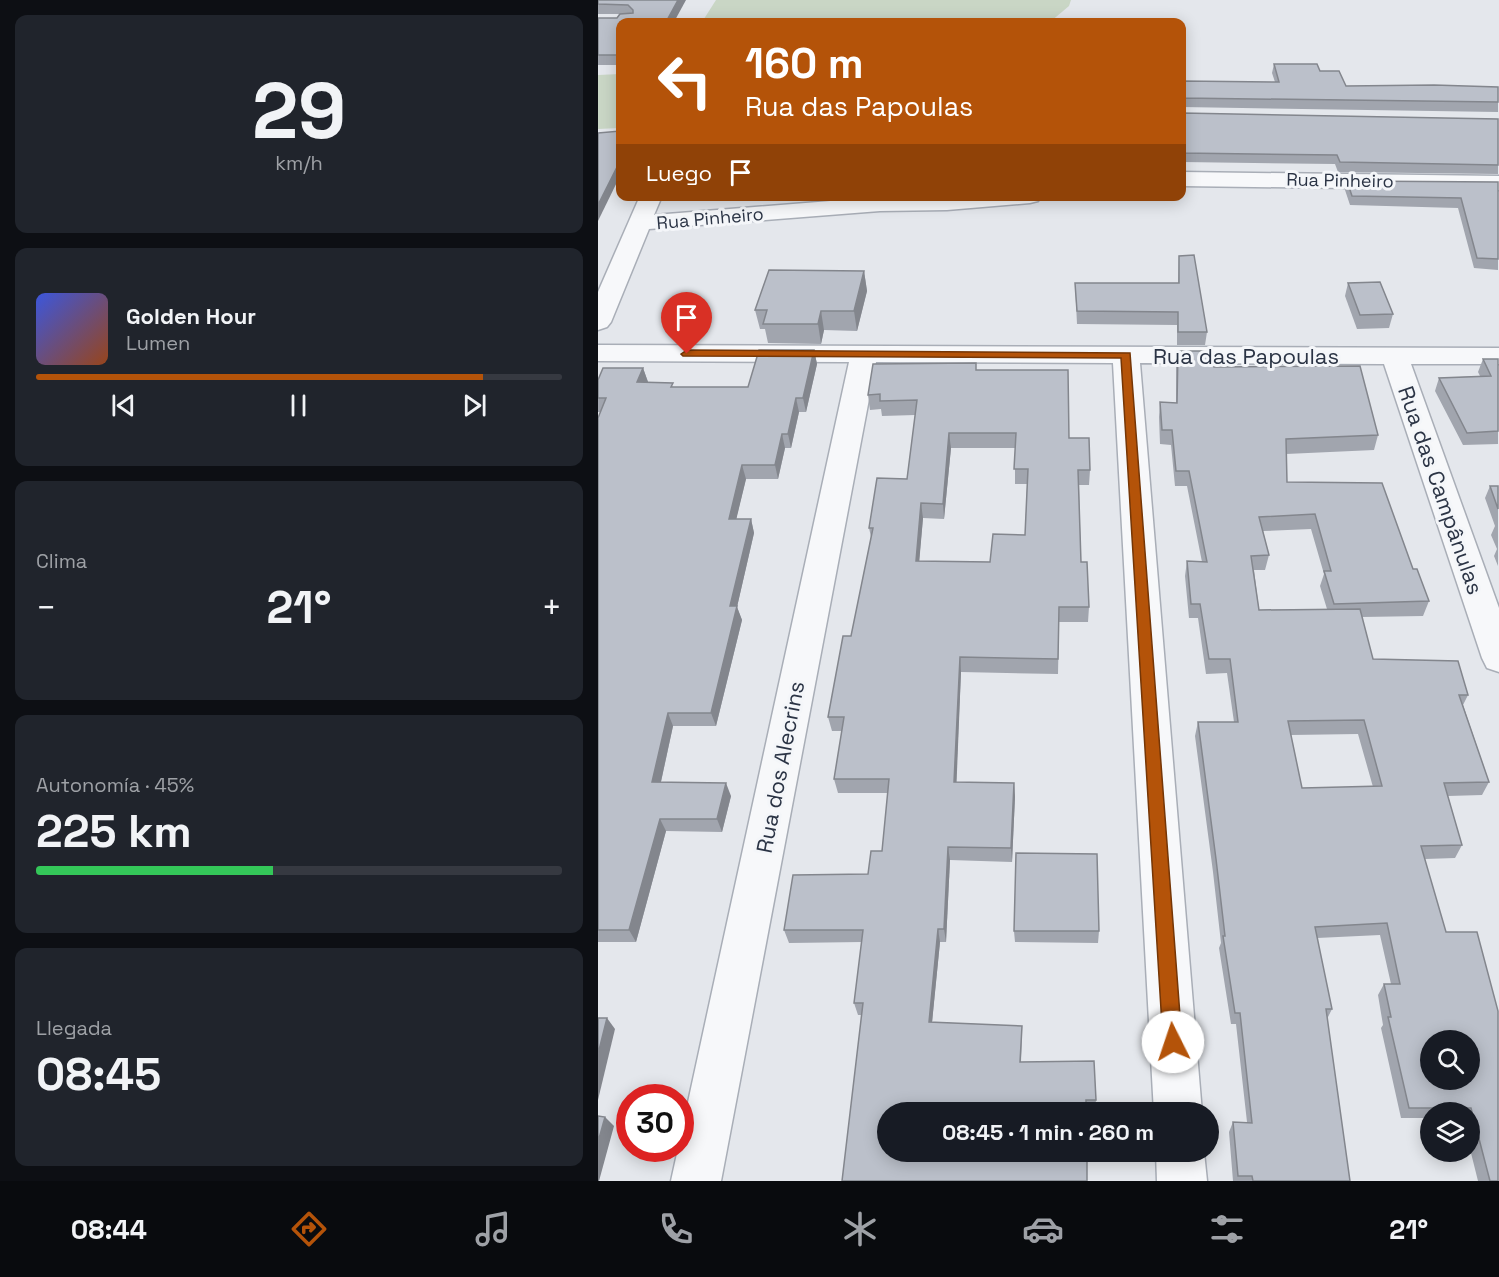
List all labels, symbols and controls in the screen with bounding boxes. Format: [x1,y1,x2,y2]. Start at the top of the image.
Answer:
text: 160 m [745,37,864,90]
icon: left [646,42,724,120]
text: 29 [252,61,346,161]
text: Rua das Papoulas [745,89,973,124]
text: km/h [275,150,323,176]
icon: arrive [724,156,757,189]
text: Luego [646,159,712,187]
street label: Rua Pinheiro [1286,168,1394,192]
street label: Rua Pinheiro [656,202,764,234]
pin [661,292,712,354]
icon: arrive [670,301,703,334]
text: Golden Hour [126,302,256,330]
text: Lumen [126,330,190,356]
street label: Rua das Papoulas [1153,342,1339,370]
street label: Rua das Campânulas [1392,382,1490,598]
icon: previous [107,389,140,422]
icon: pause [282,389,315,422]
icon: next [458,389,491,422]
text: Clima [36,548,87,574]
text: 21° [267,579,331,636]
text: − [36,587,56,629]
text: + [542,587,562,629]
street label: Rua dos Alecrins [750,679,810,855]
text: Autonomía · 45% [36,772,194,798]
text: 225 km [36,803,192,860]
position arrow [1141,1010,1205,1074]
text: Llegada [36,1015,112,1041]
map controls [1420,1030,1480,1162]
button: search [1420,1030,1480,1090]
text: 08:45 [36,1046,161,1103]
speed limit sign: 30 [616,1084,694,1162]
button: layers [1420,1102,1480,1162]
text: 08:45 · 1 min · 260 m [942,1118,1154,1146]
icon: directions [288,1208,330,1250]
icon: music [472,1208,514,1250]
icon: phone [655,1208,697,1250]
icon: climate [839,1208,881,1250]
icon: car [1022,1208,1064,1250]
icon: filters [1206,1208,1248,1250]
text: 08:44 [71,1212,147,1247]
text: 21° [1389,1212,1428,1247]

